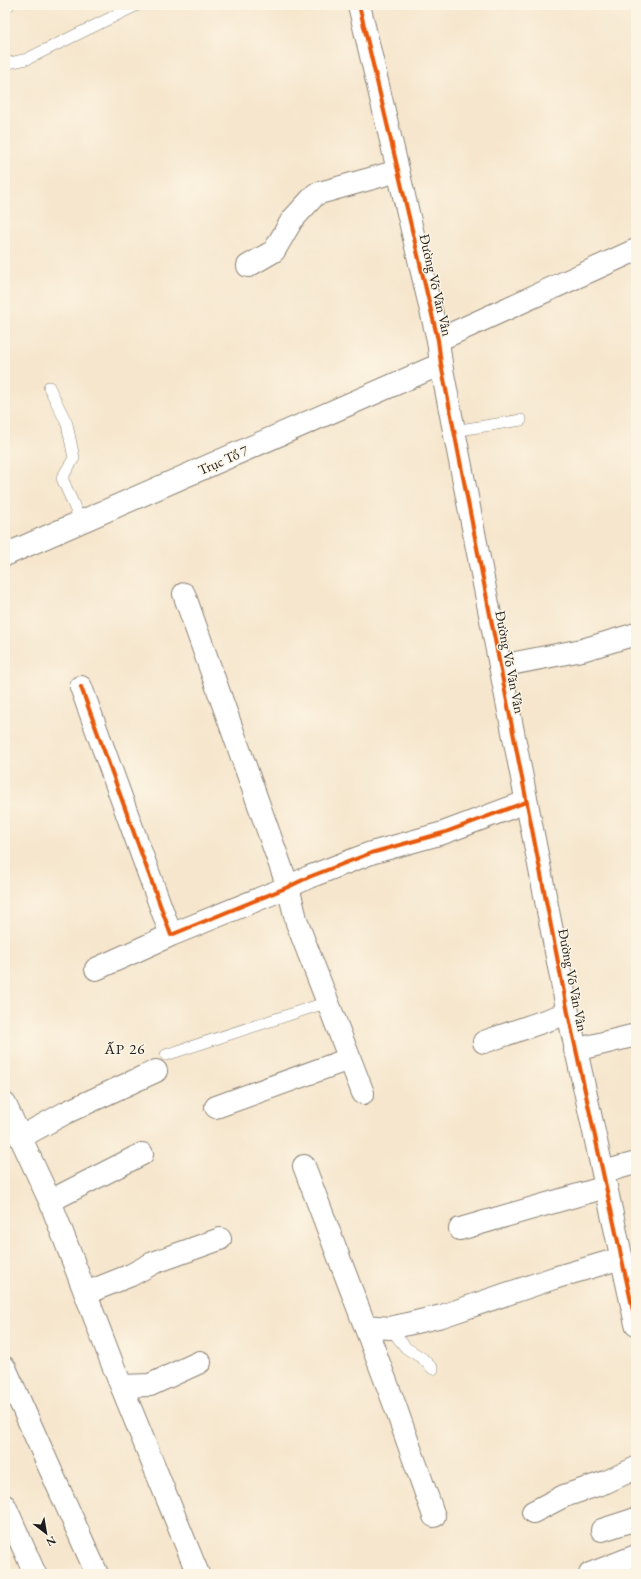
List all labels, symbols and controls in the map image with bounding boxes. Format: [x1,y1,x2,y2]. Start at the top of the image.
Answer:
street label: Đường Võ Văn Vân [415,232,457,338]
street label: Trục Tổ 7 [195,441,251,479]
street label: Đường Võ Văn Vân [491,609,529,715]
street label: Đường Võ Văn Vân [554,927,592,1033]
district label: ẤP 26 [103,1039,146,1058]
north arrow [26,1513,66,1553]
text: N [44,1533,59,1550]

